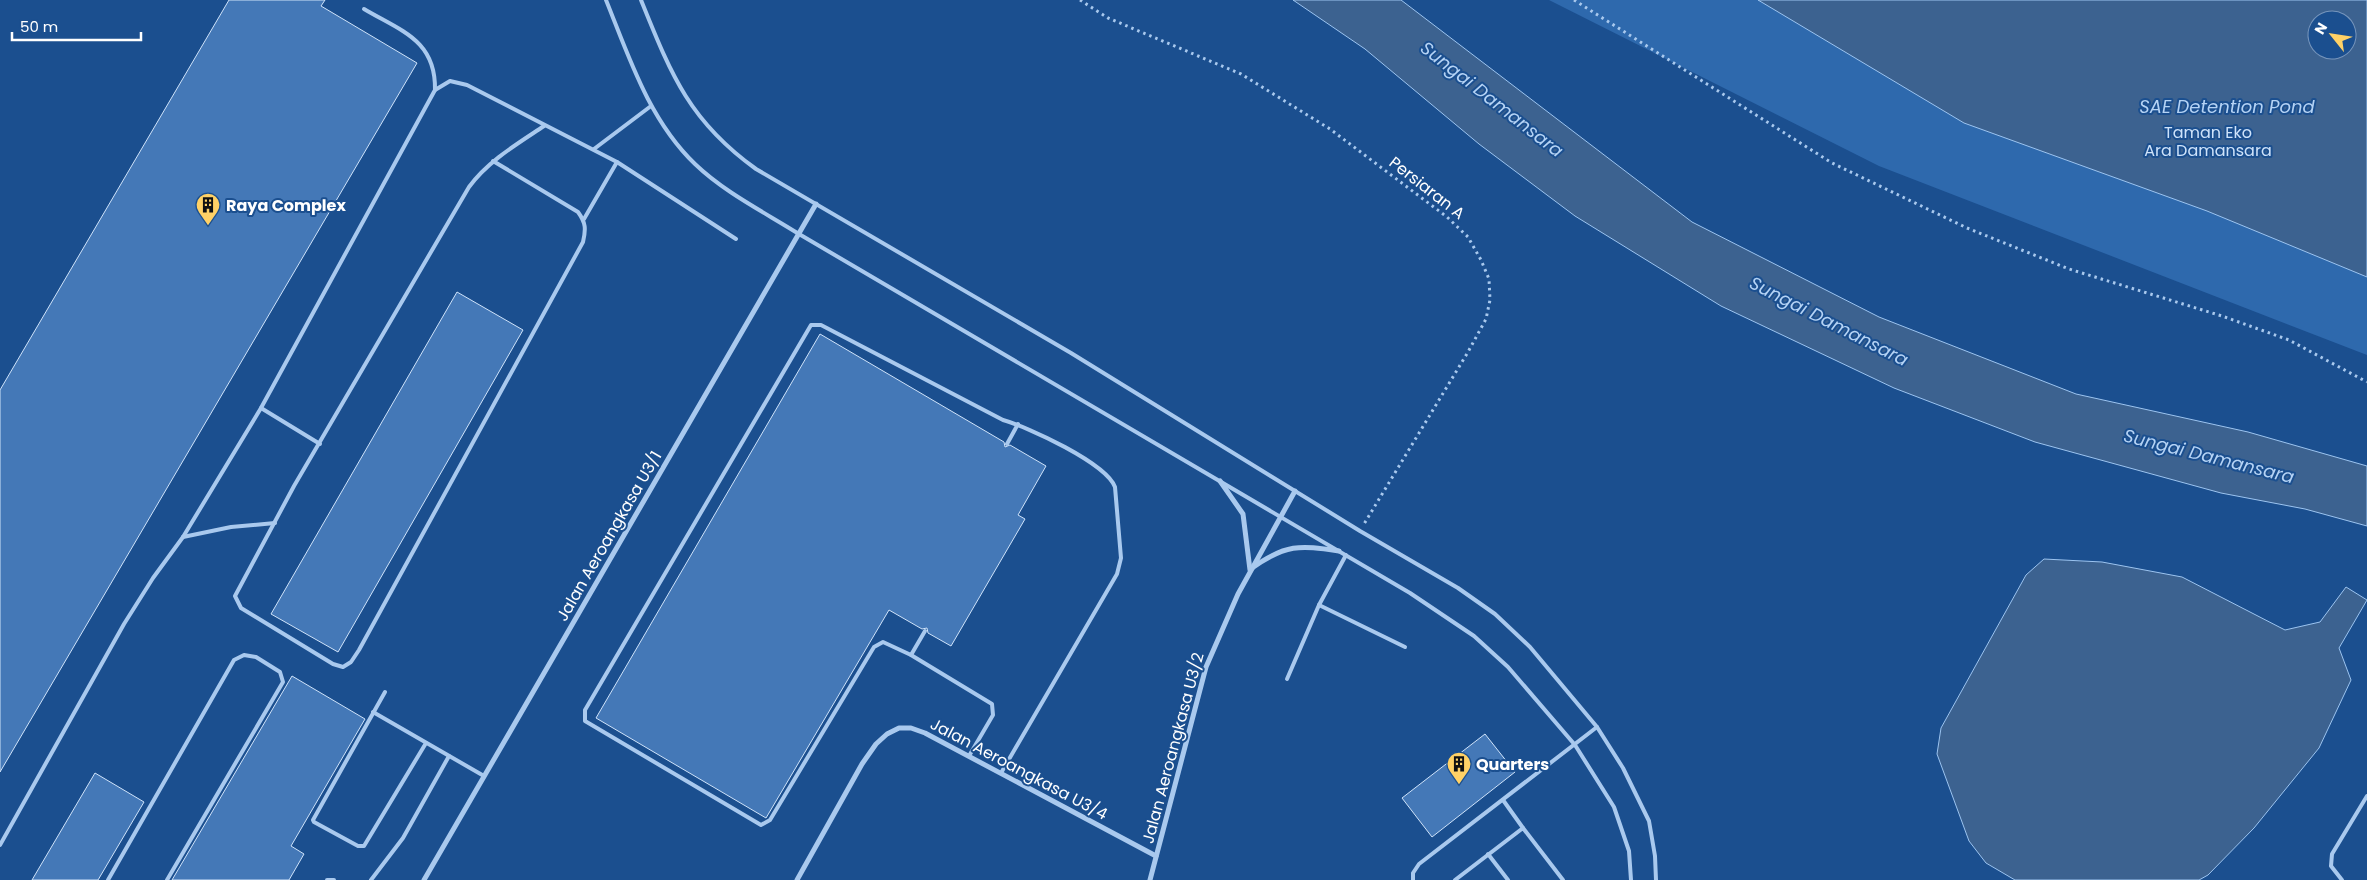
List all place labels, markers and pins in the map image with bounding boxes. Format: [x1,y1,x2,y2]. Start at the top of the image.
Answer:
building icon: Raya Complex [195,192,221,226]
place label: Raya Complex [226,194,346,217]
building icon: Quarters [1446,751,1472,785]
place label: Quarters [1476,753,1549,776]

